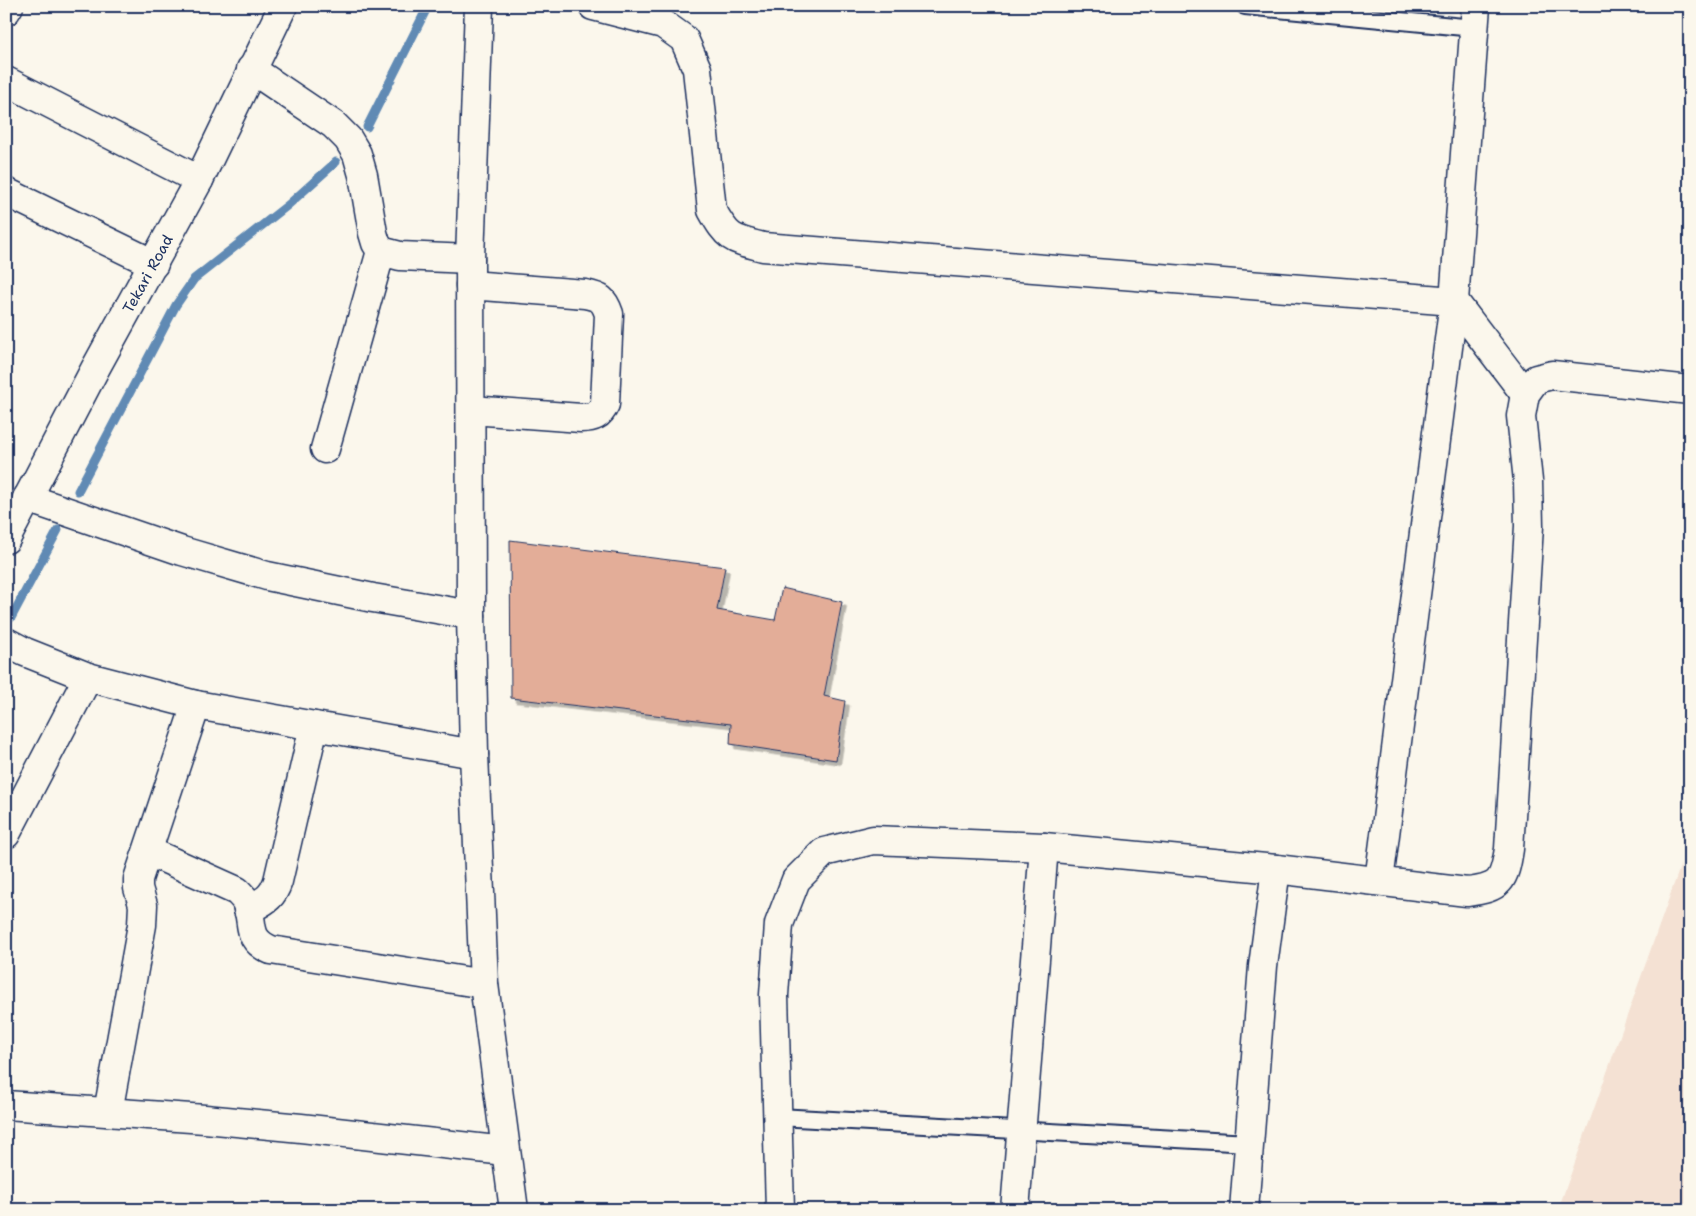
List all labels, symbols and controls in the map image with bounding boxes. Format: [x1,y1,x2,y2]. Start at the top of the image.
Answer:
street label: Tekari Road [118,231,178,317]

